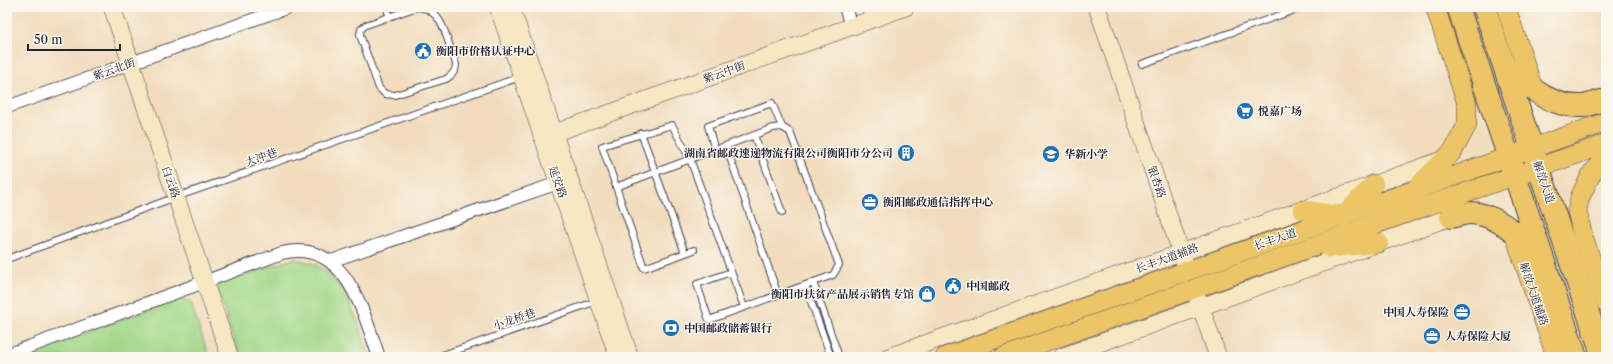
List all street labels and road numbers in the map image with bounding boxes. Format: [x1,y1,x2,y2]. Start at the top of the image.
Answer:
street label: 紫云北街 [91,55,137,83]
street label: 紫云中街 [701,58,747,86]
street label: 大冲巷 [243,145,279,169]
street label: 解放大道 [1530,159,1558,205]
street label: 白云路 [159,164,183,200]
street label: 延安路 [546,164,570,200]
street label: 银杏路 [1145,164,1169,200]
street label: 长丰大道 [1252,225,1298,253]
street label: 长丰大道辅路 [1134,240,1200,276]
street label: 解放大道辅路 [1517,261,1551,327]
street label: 小龙桥巷 [491,305,537,333]

